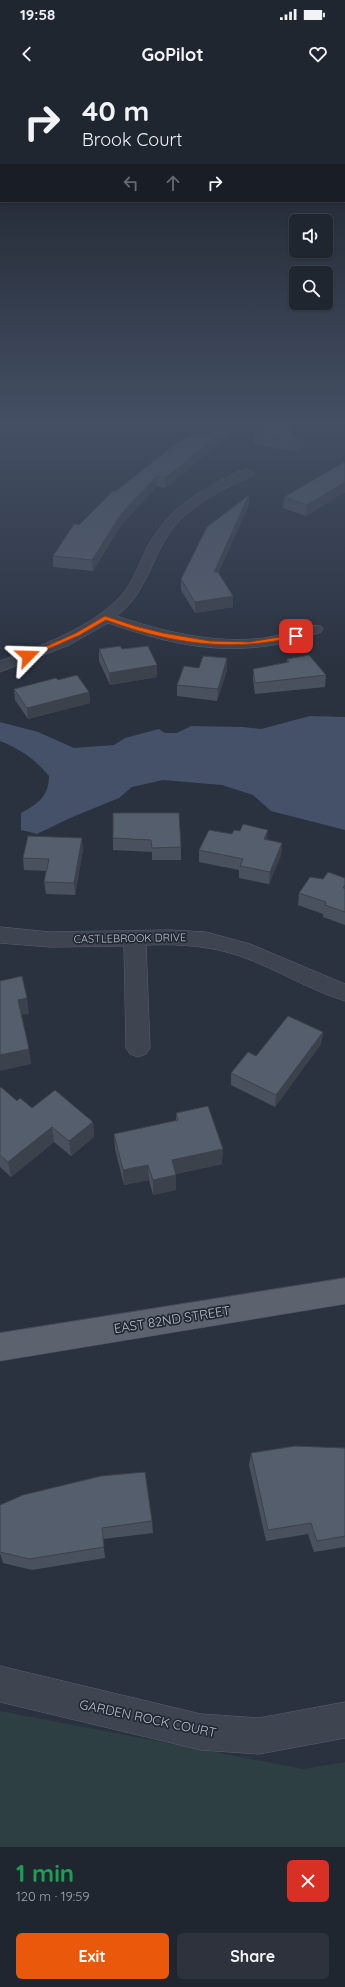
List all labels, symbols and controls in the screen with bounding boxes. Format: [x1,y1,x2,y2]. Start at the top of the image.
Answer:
text: 19:58 [20,5,55,24]
icon: back [16,43,38,65]
text: GoPilot [141,43,204,66]
icon: heart [307,43,329,65]
text: 40 m [82,93,149,128]
icon: right [16,96,68,148]
text: Brook Court [82,128,182,151]
icon: left [120,172,142,194]
icon: ahead [162,172,184,194]
icon: right [204,172,226,194]
map controls [289,214,333,310]
button: sound [289,214,333,258]
button: search [289,266,333,310]
pin [279,619,313,653]
icon: arrive [285,625,307,647]
position arrow [7,635,49,677]
street label: CASTLEBROOK DRIVE [74,930,186,946]
street label: EAST 82ND STREET [113,1302,231,1336]
street label: GARDEN ROCK COURT [78,1696,218,1740]
text: 1 min [16,1858,74,1888]
button: close [287,1860,329,1902]
text: 120 m · 19:59 [16,1888,90,1904]
button: Exit [16,1933,169,1979]
button: Share [177,1933,329,1979]

